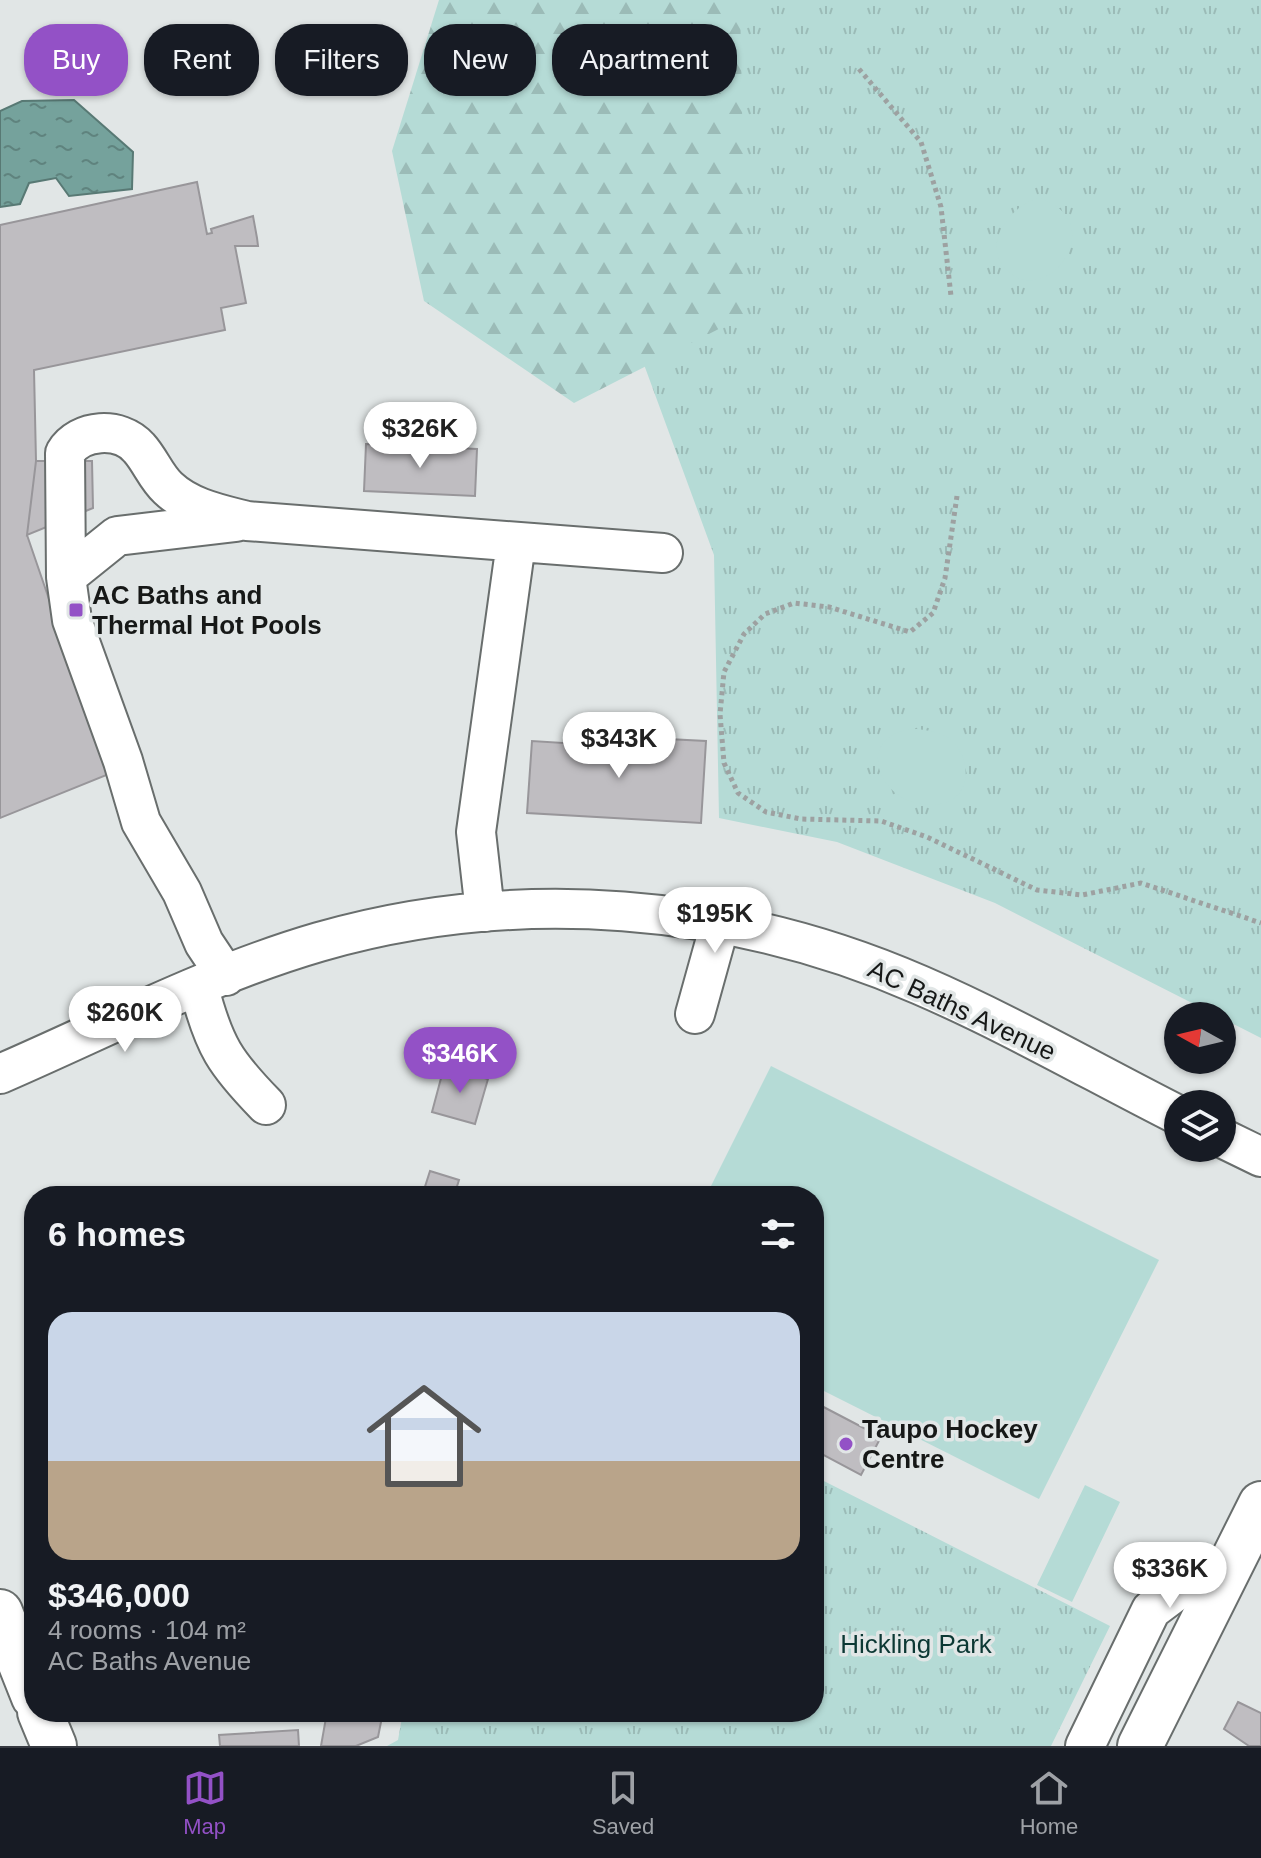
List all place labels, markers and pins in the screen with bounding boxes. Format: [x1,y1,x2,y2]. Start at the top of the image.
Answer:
pin: $326K [364,402,476,470]
place label: AC Baths and Thermal Hot Pools [92,580,322,640]
marker: AC Baths and Thermal Hot Pools [67,601,85,619]
pin: $343K [563,712,675,780]
pin: $195K [659,887,771,955]
pin: $260K [69,986,181,1054]
pin: $346K [404,1027,516,1095]
place label: Taupo Hockey Centre [862,1414,1038,1474]
marker: Taupo Hockey Centre [837,1435,855,1453]
pin: $336K [1114,1542,1226,1610]

